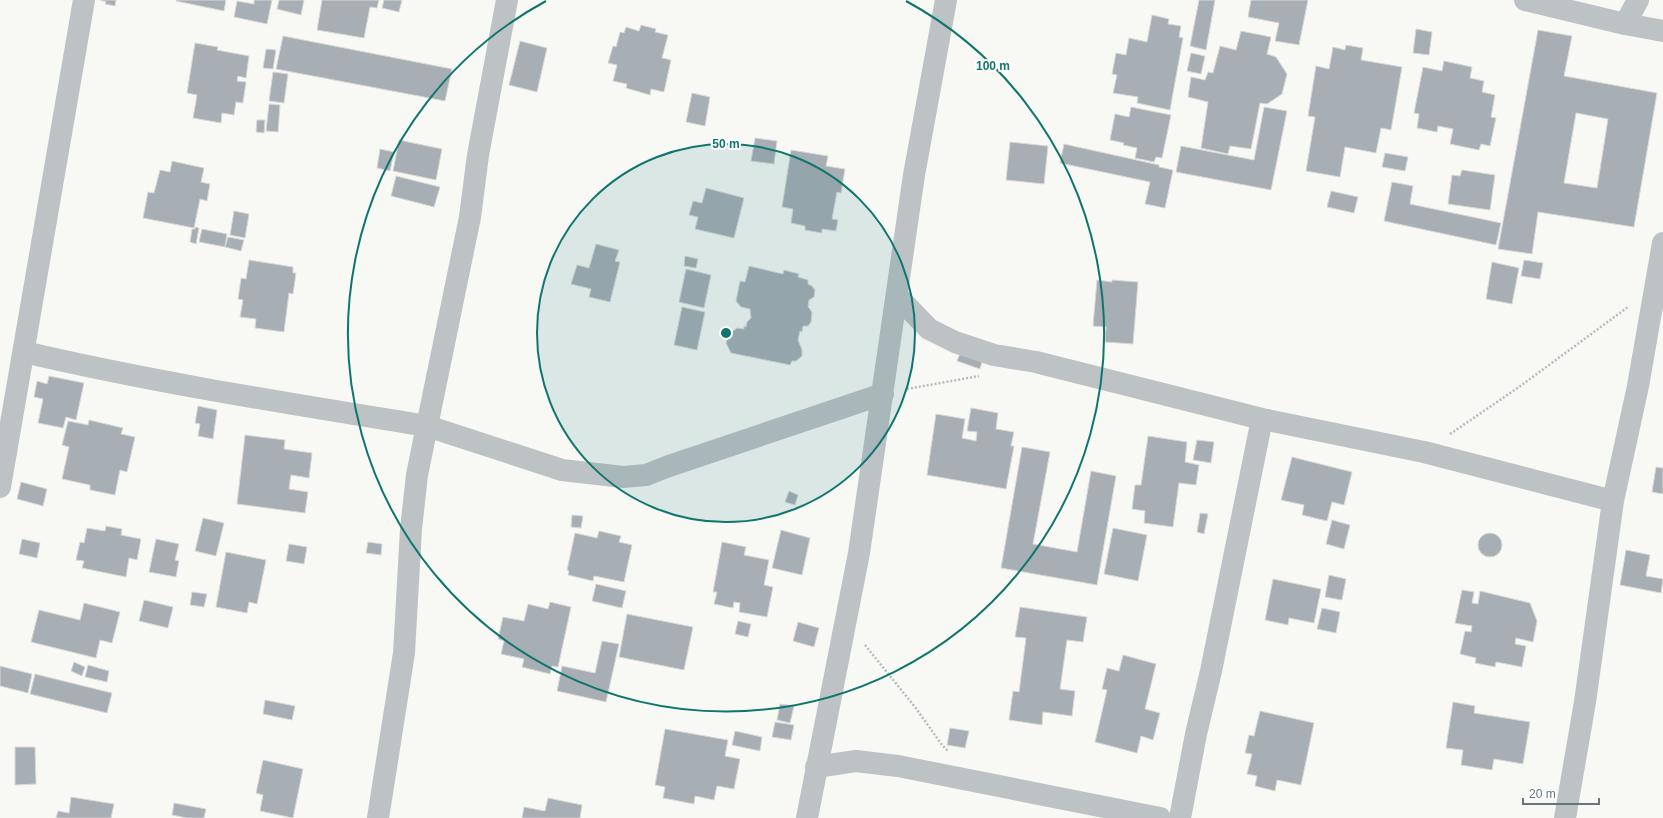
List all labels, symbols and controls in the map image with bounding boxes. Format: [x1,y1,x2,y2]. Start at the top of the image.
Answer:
text: 100 m [976,59,1010,73]
text: 50 m [712,137,740,151]
centre of rings [719,326,733,340]
scale bar [1523,780,1599,806]
text: 20 m [1529,787,1556,801]

